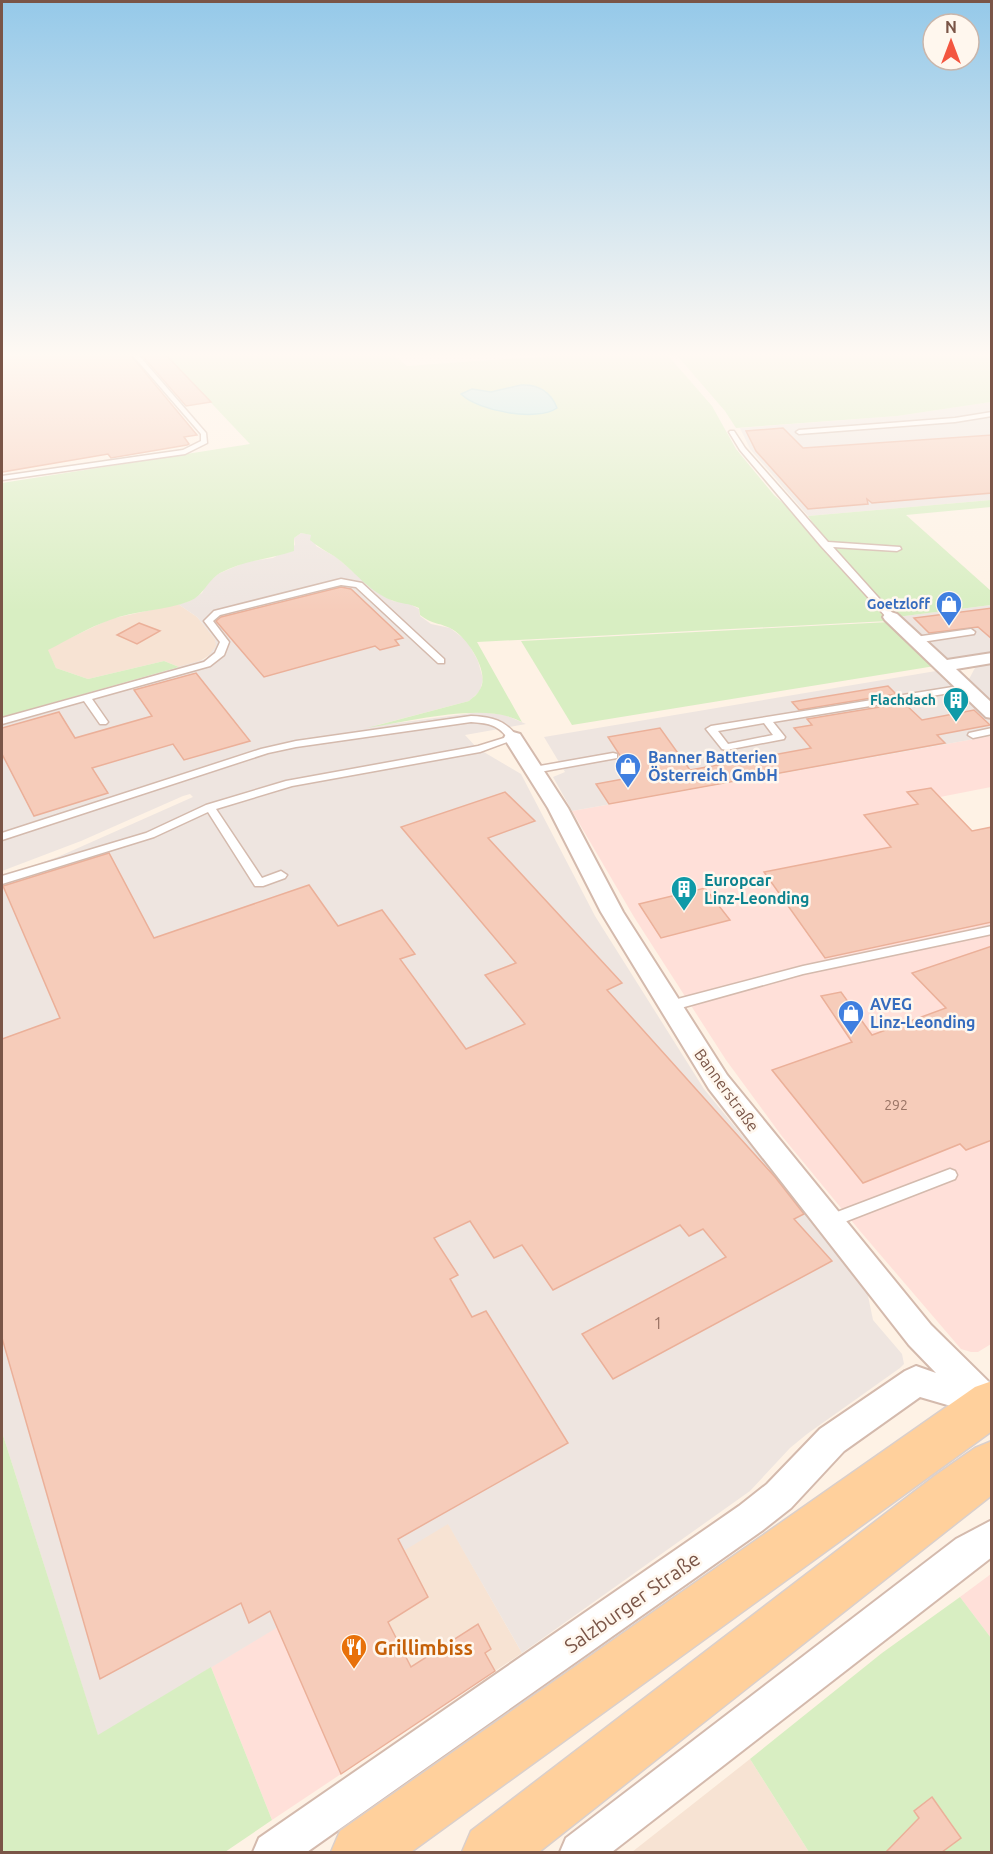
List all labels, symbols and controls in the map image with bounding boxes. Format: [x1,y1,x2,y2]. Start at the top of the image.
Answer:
north arrow [921,12,981,72]
text: N [945,18,957,36]
shop icon: Goetzloff [934,589,964,627]
place label: Goetzloff [867,596,930,612]
building icon: Flachdach [941,685,971,723]
place label: Flachdach [870,692,936,708]
place label: Banner Batterien Österreich GmbH [648,748,778,784]
shop icon: Banner Batterien Österreich GmbH [613,751,643,789]
place label: Europcar Linz-Leonding [704,871,810,907]
building icon: Europcar Linz-Leonding [669,874,699,912]
place label: AVEG Linz-Leonding [870,995,976,1031]
shop icon: AVEG Linz-Leonding [836,998,866,1036]
street label: Bannerstraße [691,1045,763,1135]
house number: 292 [884,1097,908,1113]
house number: 1 [653,1314,663,1332]
street label: Salzburger Straße [560,1547,704,1657]
restaurant icon: Grillimbiss [339,1632,369,1670]
place label: Grillimbiss [374,1636,473,1659]

